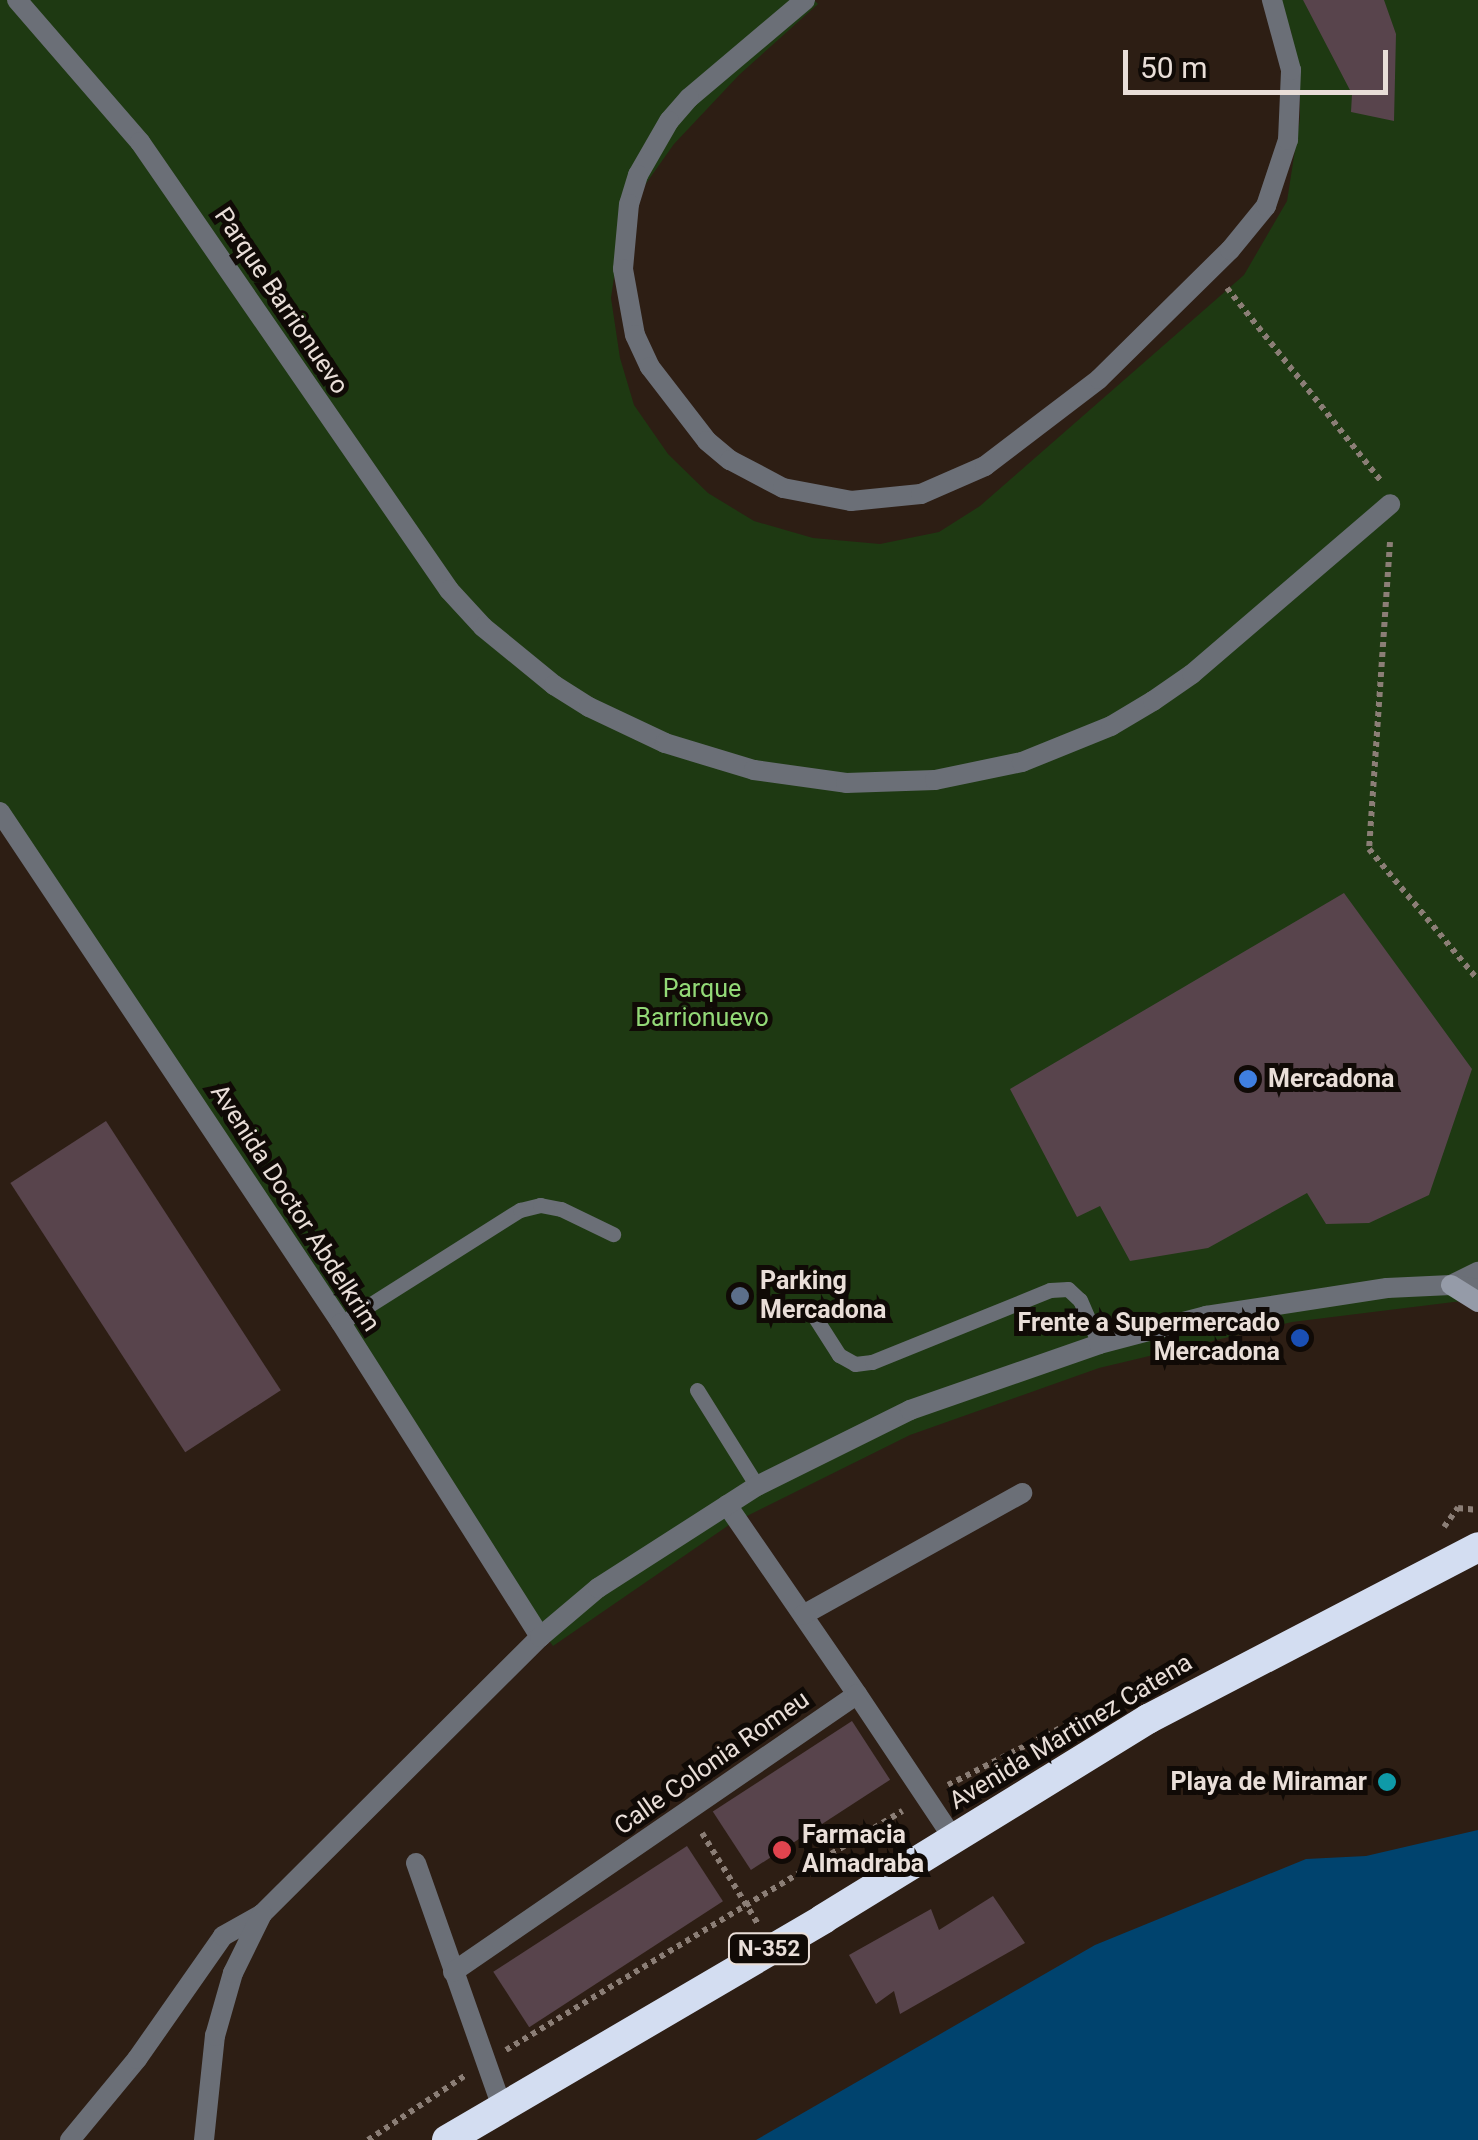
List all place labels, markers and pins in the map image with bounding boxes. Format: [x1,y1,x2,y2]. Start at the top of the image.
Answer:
place label: Mercadona [1268,1064,1394,1094]
marker: Mercadona [1237,1068,1259,1090]
place label: Parking Mercadona [760,1267,886,1326]
marker: Parking Mercadona [729,1285,751,1307]
place label: Frente a Supermercado Mercadona [1018,1309,1280,1368]
marker: Frente a Supermercado Mercadona [1289,1327,1311,1349]
place label: Playa de Miramar [1170,1767,1367,1797]
marker: Playa de Miramar [1376,1771,1398,1793]
place label: Farmacia Almadraba [802,1821,924,1880]
marker: Farmacia Almadraba [771,1839,793,1861]

